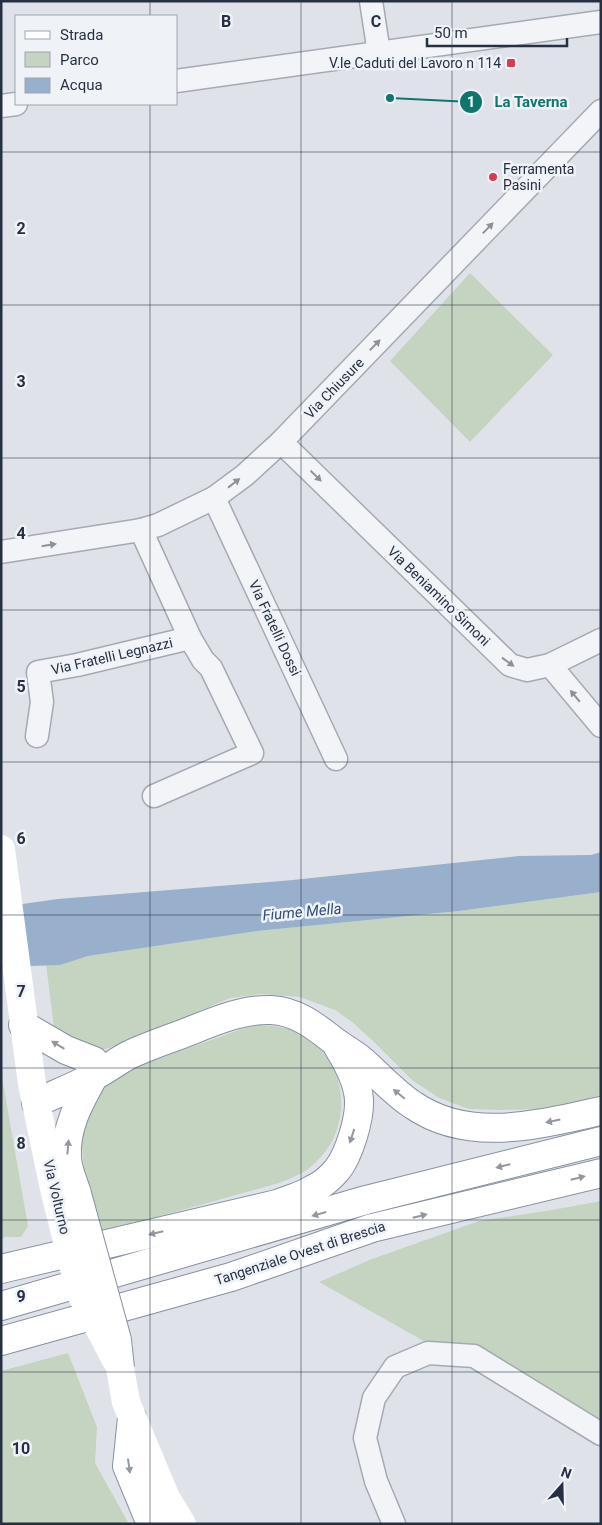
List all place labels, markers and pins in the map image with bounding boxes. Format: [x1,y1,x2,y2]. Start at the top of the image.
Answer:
place label: V.le Caduti del Lavoro n 114 [329,55,501,71]
marker: V.le Caduti del Lavoro n 114 [505,57,517,69]
callout: La Taverna [459,87,577,117]
place label: Ferramenta Pasini [503,161,574,193]
marker: Ferramenta Pasini [487,171,499,183]

